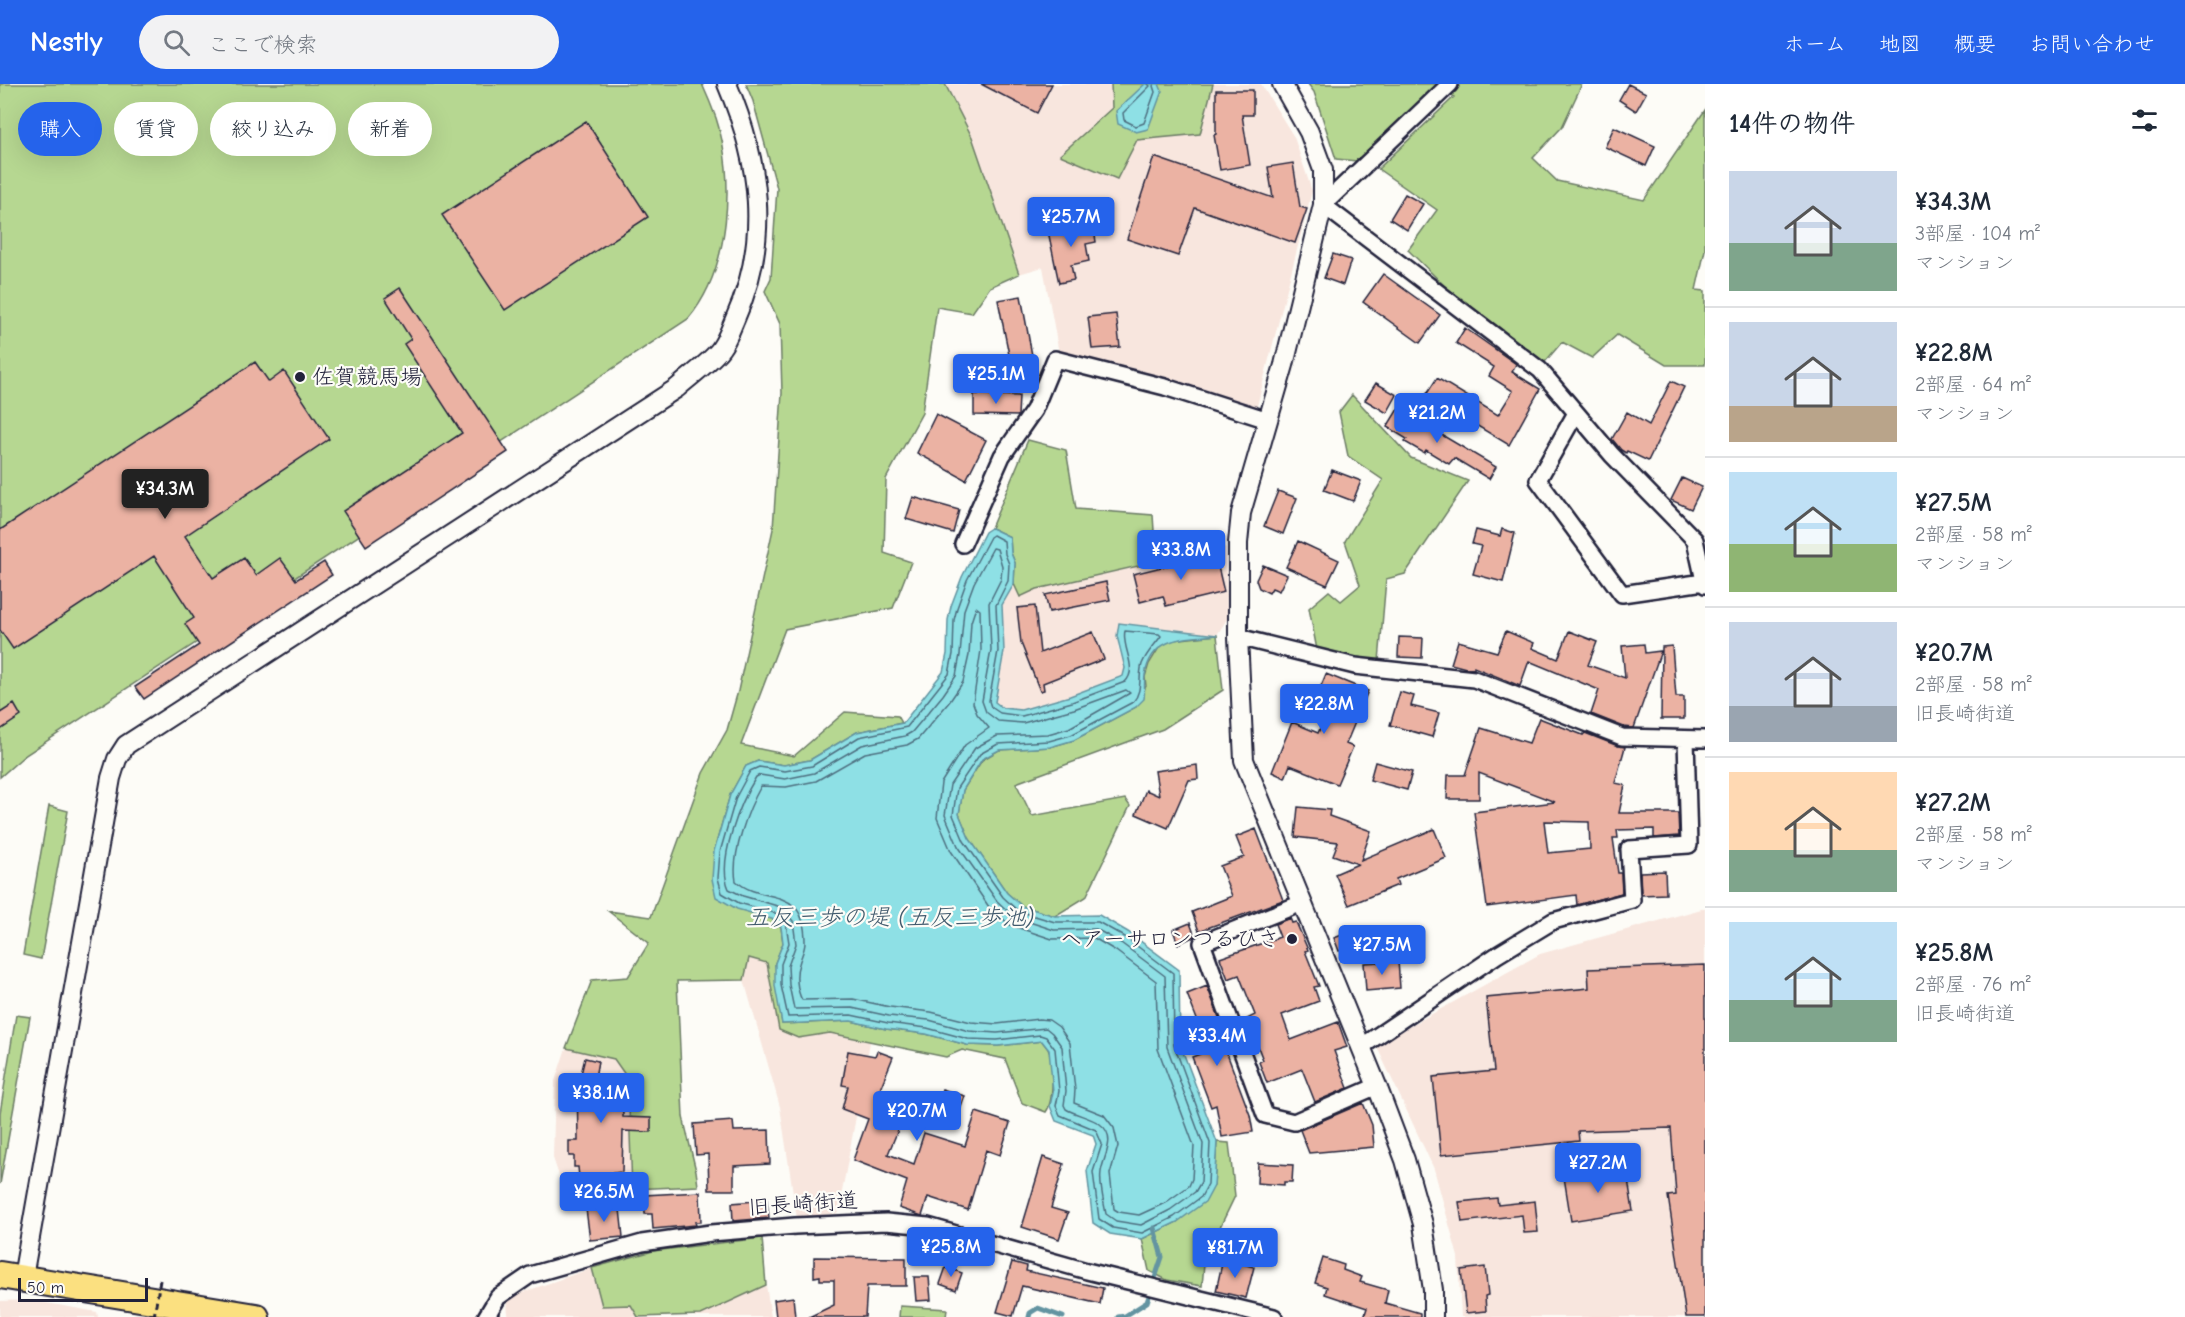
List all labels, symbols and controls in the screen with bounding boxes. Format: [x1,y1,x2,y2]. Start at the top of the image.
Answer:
search box [139,15,559,69]
text: Nestly [30,26,103,58]
icon: search [160,26,193,59]
text: ここで検索 [208,32,318,58]
text: ホーム [1784,32,1846,56]
text: 地図 [1879,32,1921,56]
text: 概要 [1954,32,1996,56]
text: お問い合わせ [2029,32,2155,56]
chip: 購入 [18,102,102,156]
chip: 賃貸 [114,102,198,156]
chip: 絞り込み [210,102,336,156]
chip: 新着 [348,102,432,156]
icon: filters [2128,104,2161,137]
text: 14件の物件 [1729,109,1855,139]
text: ¥34.3M [1915,187,1991,217]
icon: home [1777,195,1849,267]
pin: ¥25.7M [1022,197,1120,248]
text: ¥25.7M [1041,205,1101,228]
text: 3部屋 · 104 m² [1915,222,2040,245]
text: マンション [1915,251,2014,274]
text: ¥22.8M [1915,338,1993,368]
icon: home [1777,346,1849,418]
pin: ¥25.1M [947,354,1045,405]
text: ¥25.1M [967,362,1025,385]
place label: 佐賀競馬場 [312,364,422,390]
marker: 佐賀競馬場 [293,370,307,384]
text: 2部屋 · 64 m² [1915,373,2031,396]
pin: ¥21.2M [1388,393,1486,444]
text: ¥21.2M [1408,401,1466,424]
text: マンション [1915,402,2014,425]
pin: ¥34.3M [116,469,214,520]
text: ¥34.3M [136,477,194,500]
text: ¥27.5M [1915,488,1992,518]
icon: home [1777,496,1849,568]
text: 2部屋 · 58 m² [1915,523,2032,546]
pin: ¥33.8M [1132,530,1230,581]
text: ¥33.8M [1151,538,1211,561]
text: マンション [1915,552,2014,575]
text: ¥20.7M [1915,638,1993,668]
icon: home [1777,646,1849,718]
text: 2部屋 · 58 m² [1915,673,2032,696]
pin: ¥22.8M [1275,684,1373,735]
text: ¥22.8M [1294,692,1354,715]
text: 旧長崎街道 [1915,702,2015,725]
text: ¥27.2M [1915,788,1991,818]
icon: home [1777,796,1849,868]
text: 2部屋 · 58 m² [1915,823,2032,846]
text: マンション [1915,852,2014,875]
water label: 五反三歩の堤 (五反三歩池) [746,903,1034,931]
pin: ¥27.5M [1333,925,1431,976]
place label: ヘアーサロンつるひさ [1060,926,1280,952]
marker: ヘアーサロンつるひさ [1285,932,1299,946]
text: ¥27.5M [1353,933,1411,956]
text: ¥25.8M [1915,938,1994,968]
icon: home [1777,946,1849,1018]
text: 2部屋 · 76 m² [1915,973,2031,996]
text: 旧長崎街道 [1915,1002,2015,1025]
pin: ¥33.4M [1168,1016,1266,1067]
text: ¥33.4M [1188,1024,1246,1047]
pin: ¥38.1M [552,1073,650,1124]
text: ¥38.1M [572,1081,630,1104]
pin: ¥20.7M [868,1091,966,1142]
text: ¥20.7M [887,1099,947,1122]
pin: ¥27.2M [1549,1143,1647,1194]
text: ¥27.2M [1569,1151,1627,1174]
pin: ¥26.5M [555,1172,653,1223]
text: ¥26.5M [574,1180,634,1203]
street label: 旧長崎街道 [747,1187,859,1221]
pin: ¥25.8M [902,1227,1000,1278]
pin: ¥81.7M [1186,1228,1284,1279]
text: ¥25.8M [921,1235,981,1258]
text: ¥81.7M [1207,1236,1263,1259]
scale bar [18,1275,148,1302]
text: 50 m [27,1279,64,1297]

